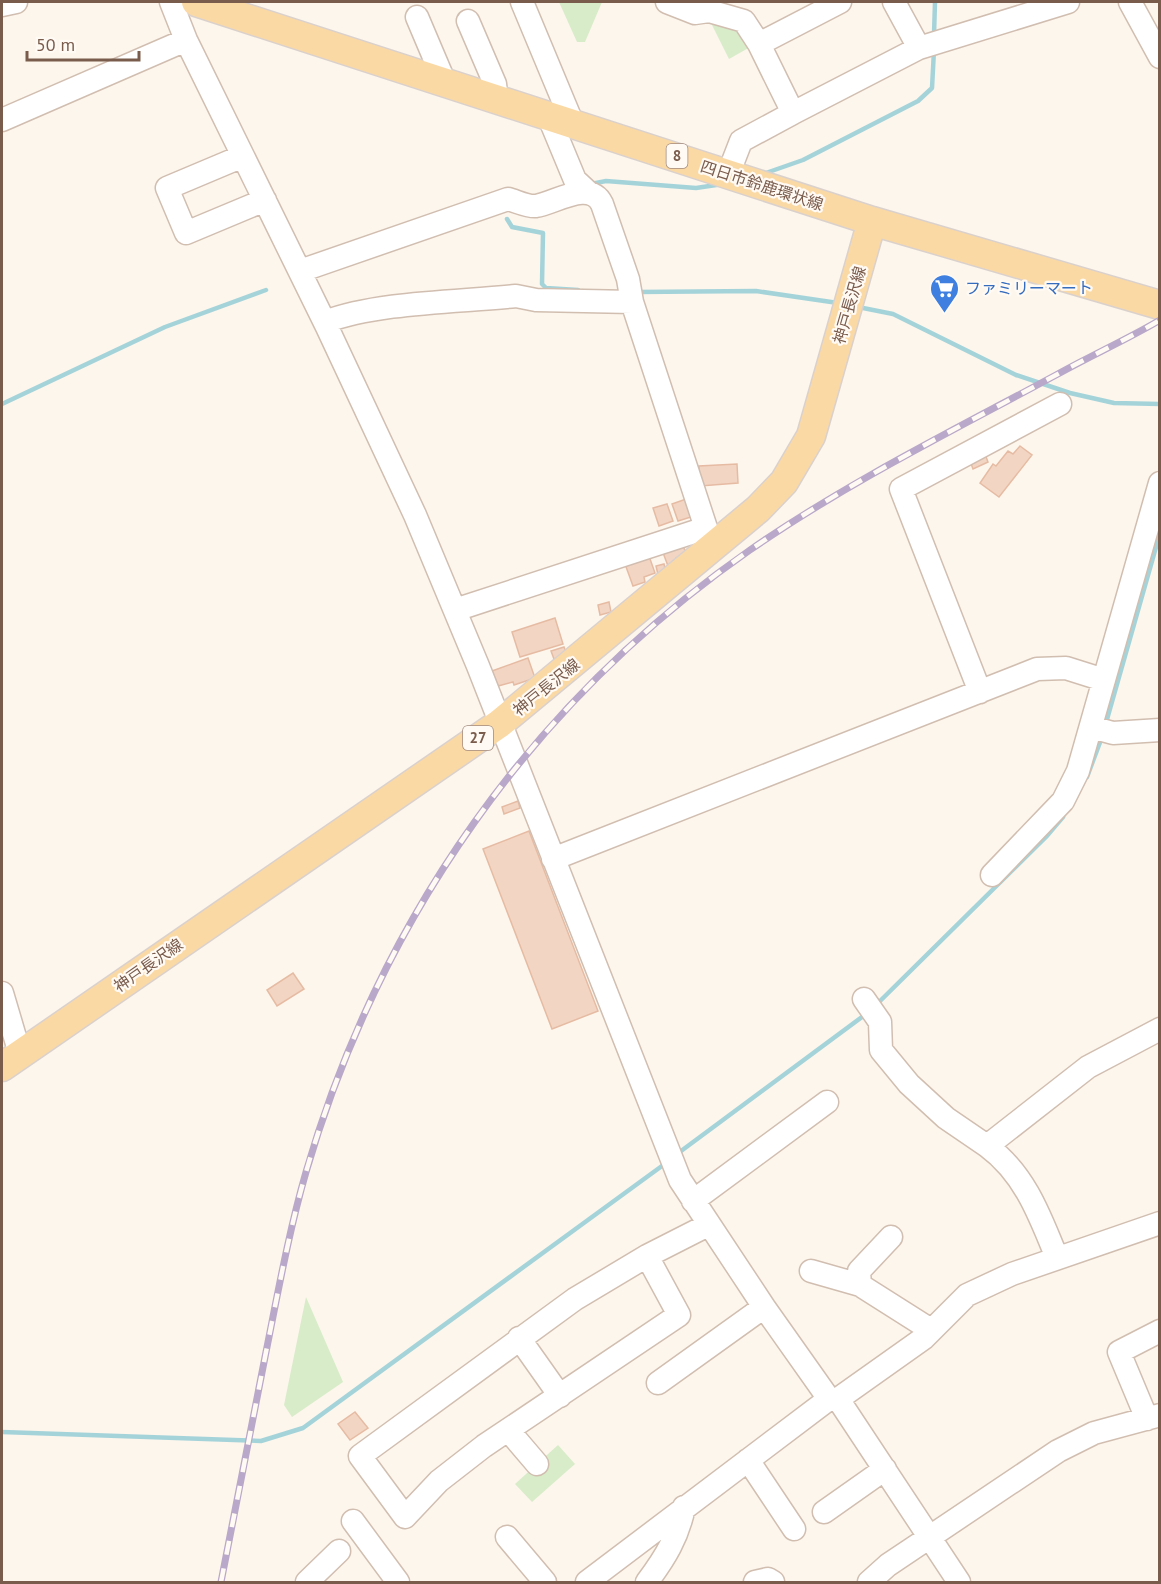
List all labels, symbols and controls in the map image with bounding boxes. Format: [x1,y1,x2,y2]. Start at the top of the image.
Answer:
scale bar [27,24,140,62]
text: 50 m [36,33,75,56]
road number: 8 [666,144,688,168]
street label: 四日市鈴鹿環状線 [698,156,826,214]
street label: 神戸長沢線 [828,264,870,346]
supermarket icon: ファミリーマート [928,272,960,314]
place label: ファミリーマート [965,278,1093,298]
street label: 神戸長沢線 [509,654,583,720]
road number: 27 [463,726,493,750]
street label: 神戸長沢線 [109,934,187,996]

